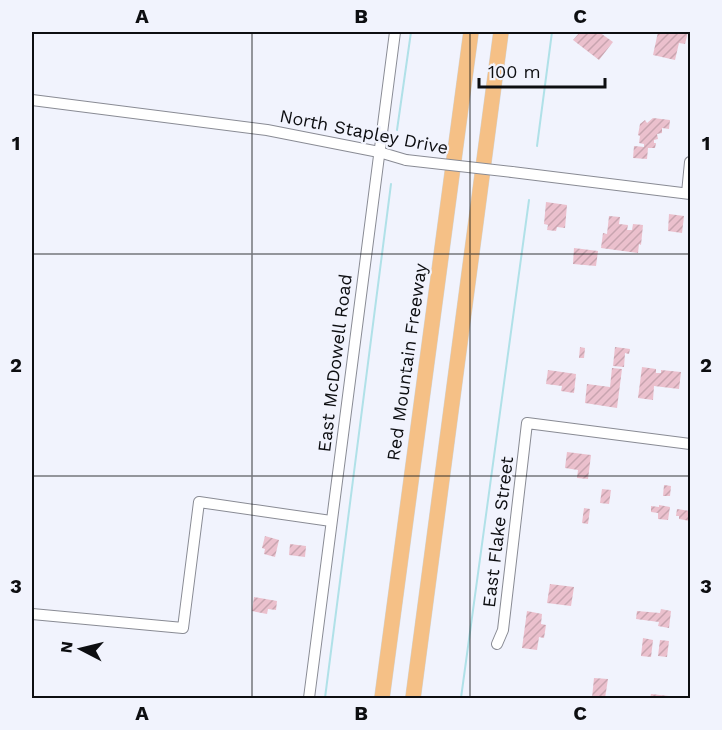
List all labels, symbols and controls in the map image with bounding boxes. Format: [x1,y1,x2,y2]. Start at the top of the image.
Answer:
text: A [135,4,149,28]
text: B [354,4,368,28]
text: C [573,4,587,28]
scale bar [479,51,605,89]
text: 100 m [488,61,541,82]
street label: North Stapley Drive [278,105,450,158]
text: 1 [12,131,20,155]
text: 1 [702,131,710,155]
street label: Red Mountain Freeway [382,261,431,462]
street label: East McDowell Road [313,273,356,453]
text: 2 [10,353,22,377]
text: 2 [700,353,712,377]
street label: East Flake Street [478,455,517,609]
text: 3 [10,574,22,598]
text: 3 [700,574,712,598]
north arrow [51,619,111,679]
text: N [56,640,77,654]
text: A [135,701,149,725]
text: B [354,701,368,725]
text: C [573,701,587,725]

